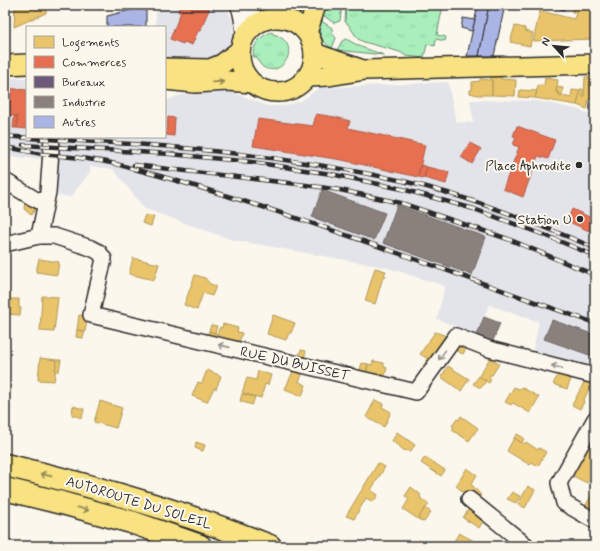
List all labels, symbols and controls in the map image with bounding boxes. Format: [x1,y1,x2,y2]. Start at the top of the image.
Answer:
legend [26,26,166,138]
north arrow [534,26,574,66]
text: Logements [62,35,119,52]
text: N [538,35,554,48]
text: Commerces [62,55,127,71]
text: Bureaux [62,75,105,91]
one-way arrow [211,79,224,86]
text: Industrie [62,95,106,111]
text: Autres [62,115,96,131]
place label: Place Aphrodite [485,157,571,176]
marker: Place Aphrodite [574,160,584,170]
place label: Station U [518,211,572,229]
marker: Station U [575,214,585,224]
one-way arrow [218,342,231,350]
street label: RUE DU BUISSET [238,343,352,385]
one-way arrow [438,349,446,360]
one-way arrow [551,362,564,370]
one-way arrow [40,470,53,478]
street label: AUTOROUTE DU SOLEIL [64,472,214,534]
one-way arrow [77,506,90,513]

